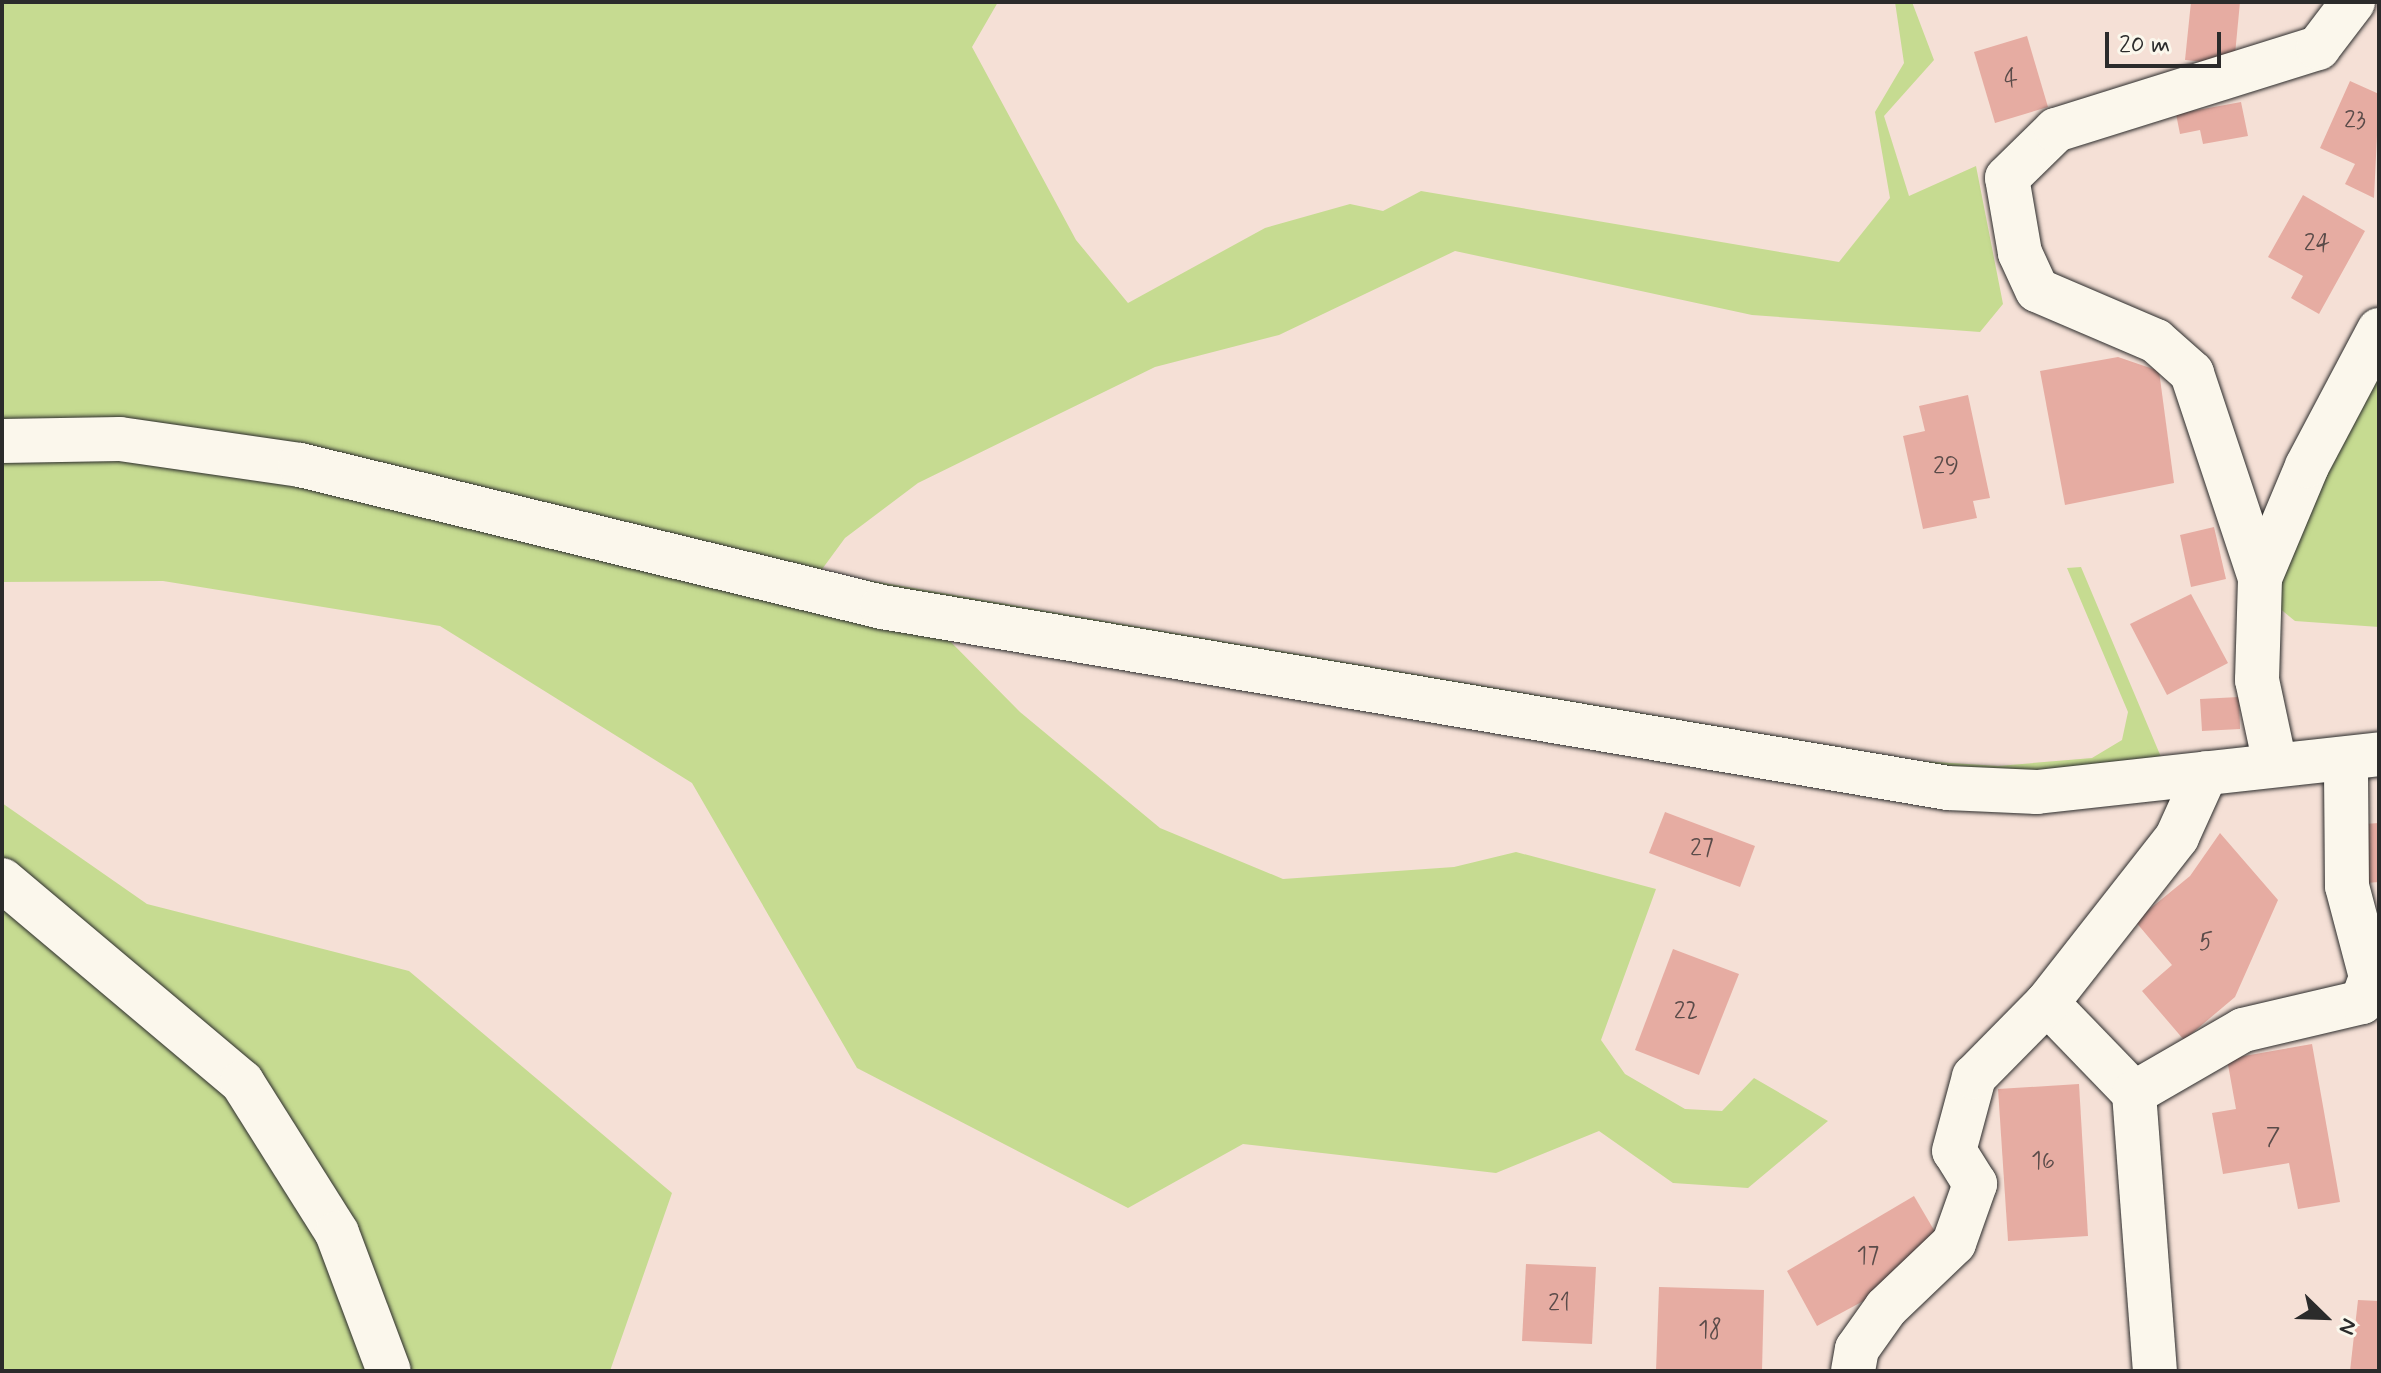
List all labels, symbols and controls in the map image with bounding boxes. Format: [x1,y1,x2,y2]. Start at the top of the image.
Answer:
scale bar [2109,16,2225,66]
text: 20 m [2119,30,2170,61]
house number: 4 [2004,66,2018,94]
house number: 23 [2344,107,2366,135]
house number: 24 [2304,230,2330,258]
house number: 29 [1933,453,1959,481]
house number: 27 [1690,835,1714,863]
house number: 5 [2199,929,2213,957]
house number: 22 [1674,998,1698,1026]
house number: 7 [2266,1124,2280,1152]
house number: 16 [2031,1148,2055,1176]
house number: 17 [1857,1243,1879,1271]
north arrow [2285,1277,2365,1357]
house number: 21 [1548,1290,1570,1318]
text: N [2331,1314,2363,1339]
house number: 18 [1698,1317,1722,1345]

